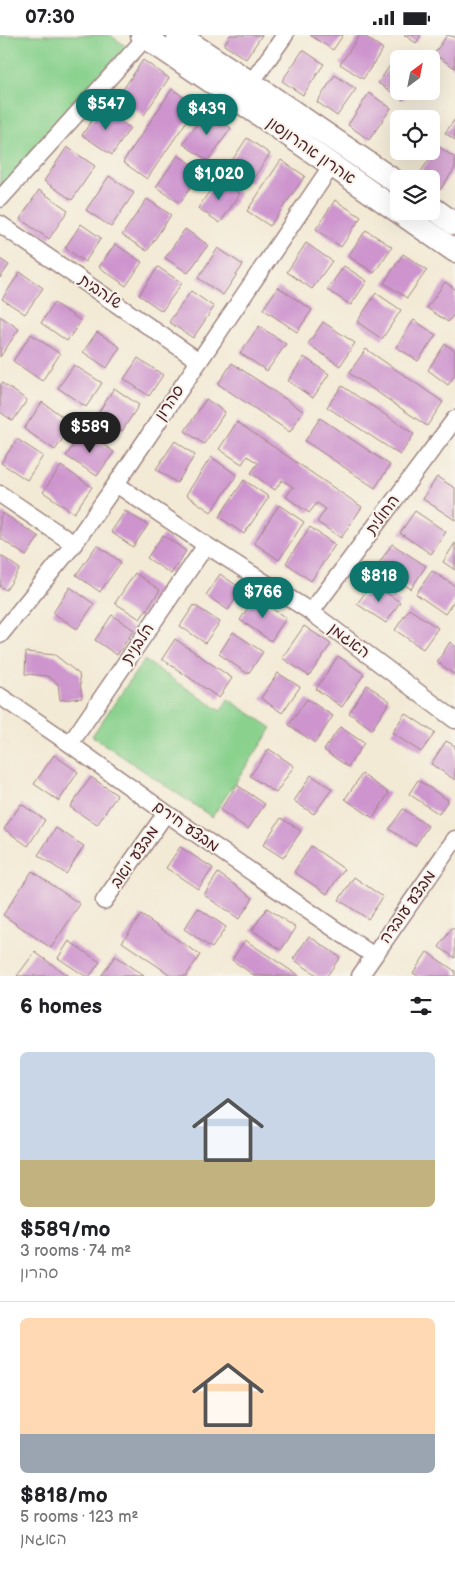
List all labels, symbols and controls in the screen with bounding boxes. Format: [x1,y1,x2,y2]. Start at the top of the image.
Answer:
text: 07:30 [25,6,75,29]
north arrow [390,50,440,100]
map controls [390,50,440,220]
pin: $547 [76,89,136,131]
pin: $439 [177,93,237,136]
text: $547 [87,95,125,114]
text: $439 [188,100,226,119]
button: locate [390,110,440,160]
street label: אהרון אהרונסון [263,113,359,189]
pin: $1,020 [178,159,260,201]
text: $1,020 [194,165,244,184]
button: layers [390,170,440,220]
street label: שלהבית [74,270,125,313]
street label: סהרון [151,382,189,424]
pin: $589 [60,411,120,454]
text: $589 [71,418,109,437]
street label: החולית [361,492,404,539]
pin: $818 [349,561,409,603]
text: $818 [361,567,397,586]
pin: $766 [233,577,293,619]
text: $766 [244,583,282,602]
street label: האגמן [325,619,373,663]
street label: הלבנית [118,620,158,668]
street label: מבצע חירם [149,797,223,857]
street label: מבצע יואב [107,822,163,892]
street label: מבצע עובדה [376,867,440,947]
icon: filters [407,992,435,1020]
text: 6 homes [20,994,102,1019]
icon: home [183,1085,273,1175]
text: $589/mo [20,1217,111,1242]
text: 3 rooms · 74 m² [20,1242,131,1261]
text: סהרון [20,1264,58,1283]
icon: home [183,1350,273,1440]
text: $818/mo [20,1483,108,1508]
text: 5 rooms · 123 m² [20,1508,138,1527]
text: האגמן [20,1530,67,1549]

